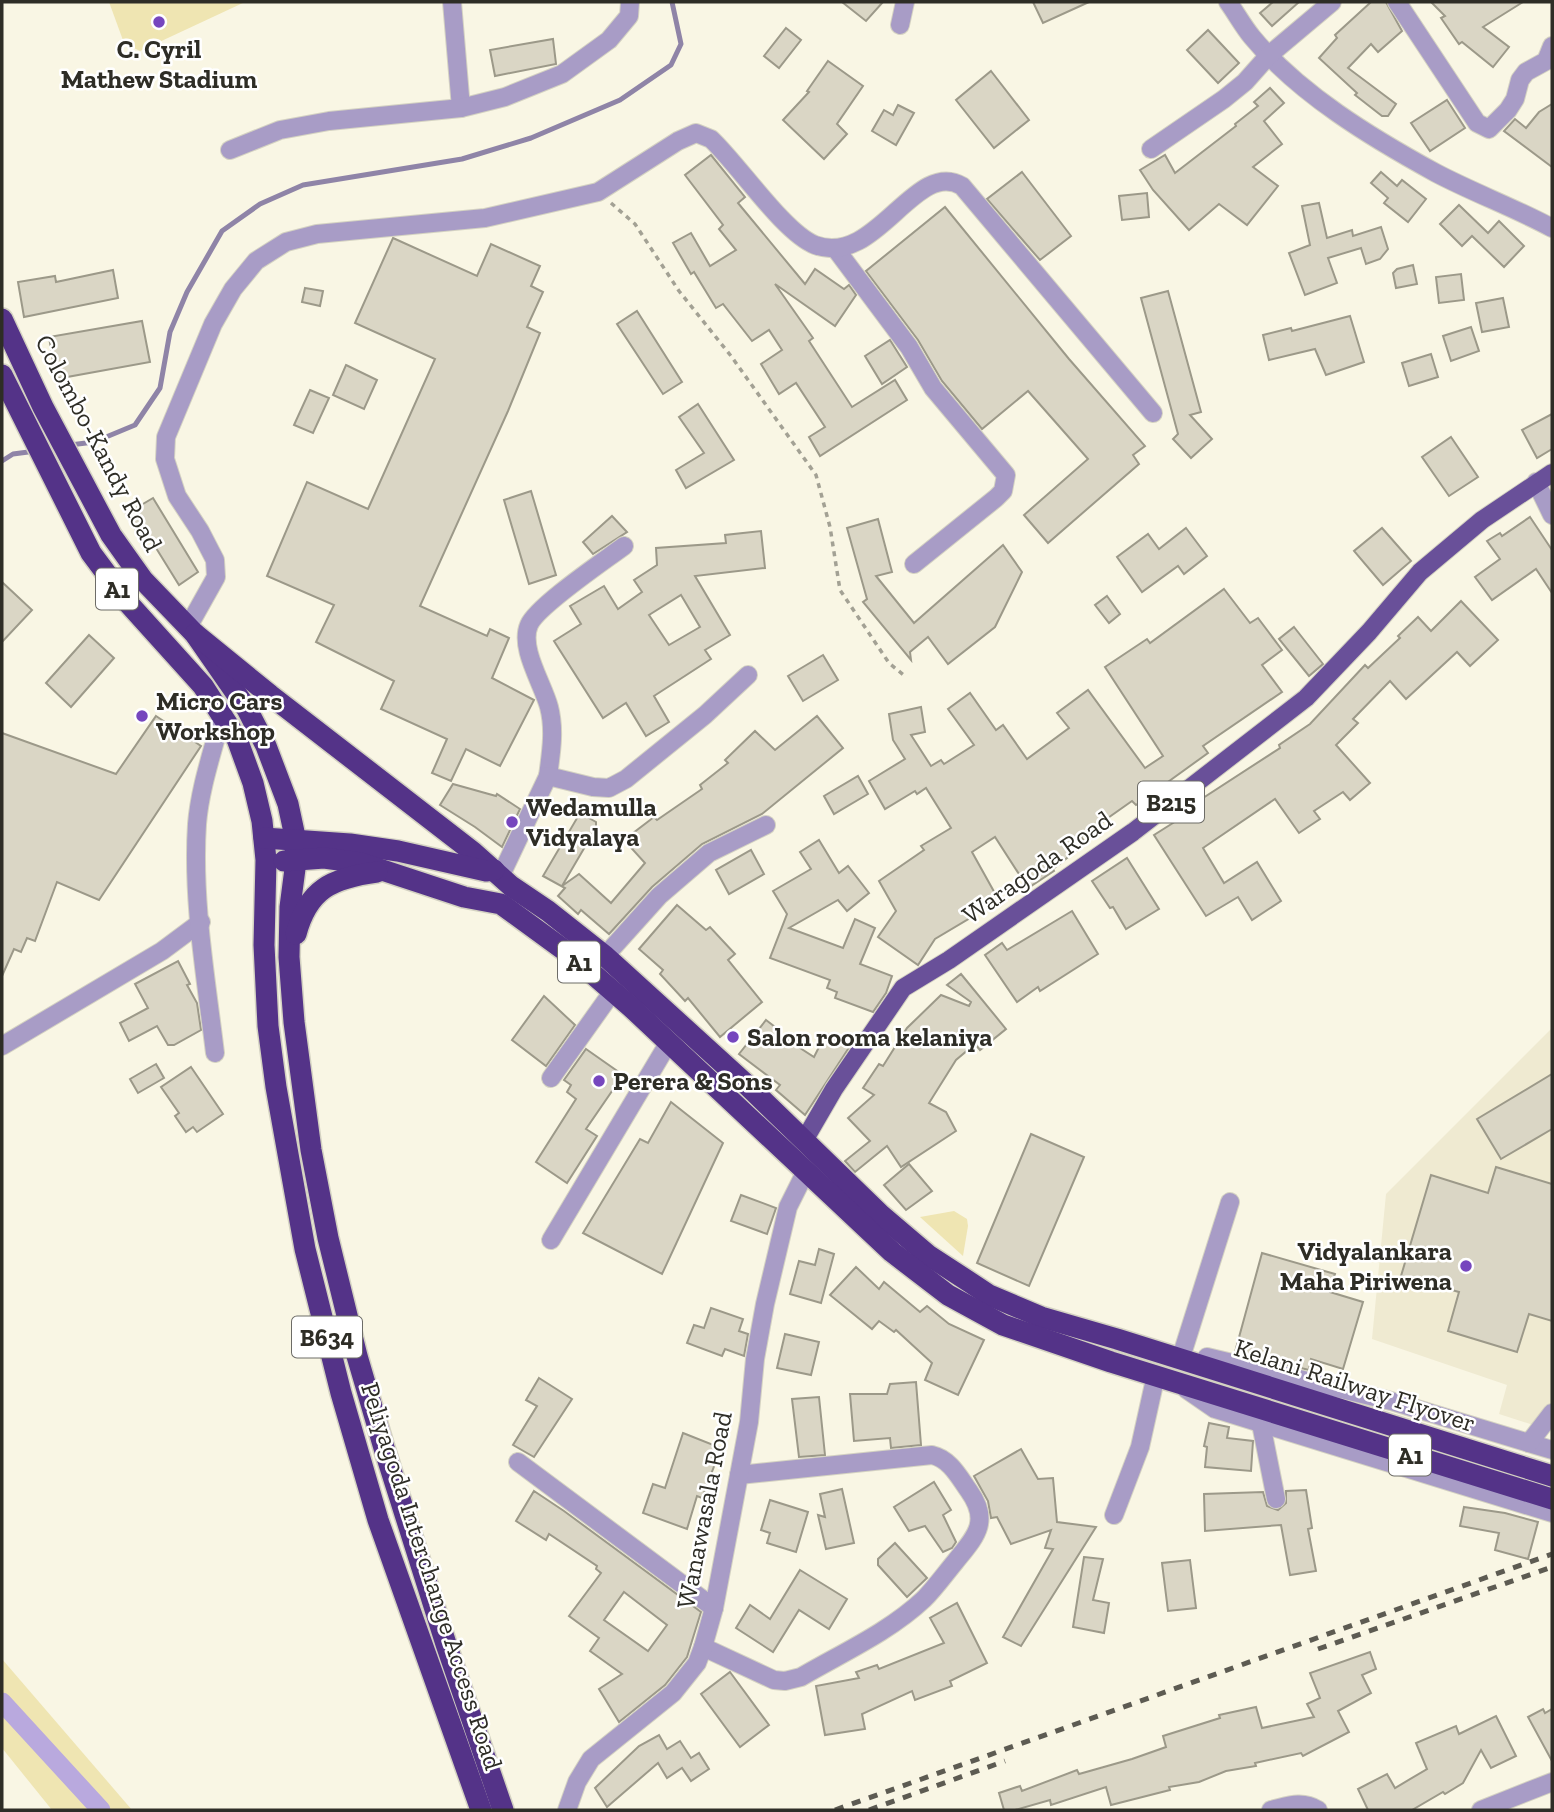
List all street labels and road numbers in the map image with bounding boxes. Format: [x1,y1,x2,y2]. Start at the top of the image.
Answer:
street label: Colombo-Kandy Road [28,329,170,557]
road number: A1 [96,568,138,610]
road number: B215 [1138,782,1204,822]
street label: Waragoda Road [956,804,1118,930]
road number: A1 [558,942,600,982]
road number: B634 [292,1316,362,1358]
street label: Kelani Railway Flyover [1230,1331,1480,1439]
street label: Peliyagoda Interchange Access Road [354,1378,510,1774]
street label: Wanawasala Road [669,1409,739,1611]
road number: A1 [1389,1434,1431,1476]

